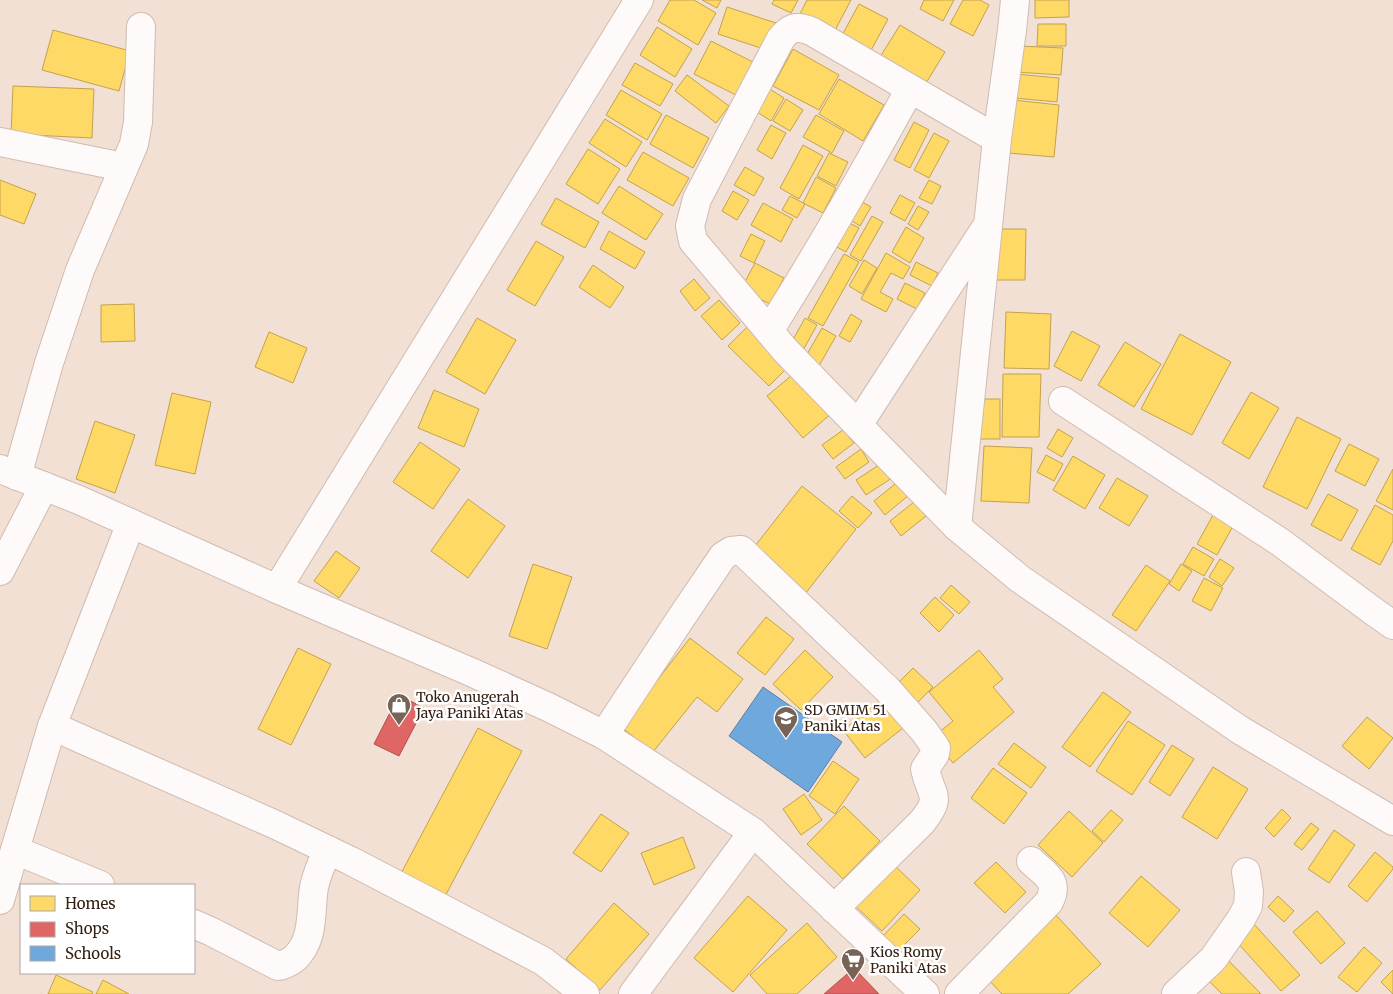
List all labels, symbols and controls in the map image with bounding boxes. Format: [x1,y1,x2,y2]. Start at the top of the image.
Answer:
place label: Toko Anugerah Jaya Paniki Atas [415,688,524,722]
shop icon: Toko Anugerah Jaya Paniki Atas [386,692,412,726]
place label: SD GMIM 51 Paniki Atas [804,701,886,735]
school or university icon: SD GMIM 51 Paniki Atas [773,705,799,739]
legend [20,884,195,974]
text: Homes [65,894,116,913]
text: Shops [65,919,109,938]
place label: Kios Romy Paniki Atas [870,943,947,977]
text: Schools [65,944,121,963]
supermarket icon: Kios Romy Paniki Atas [840,947,866,981]

